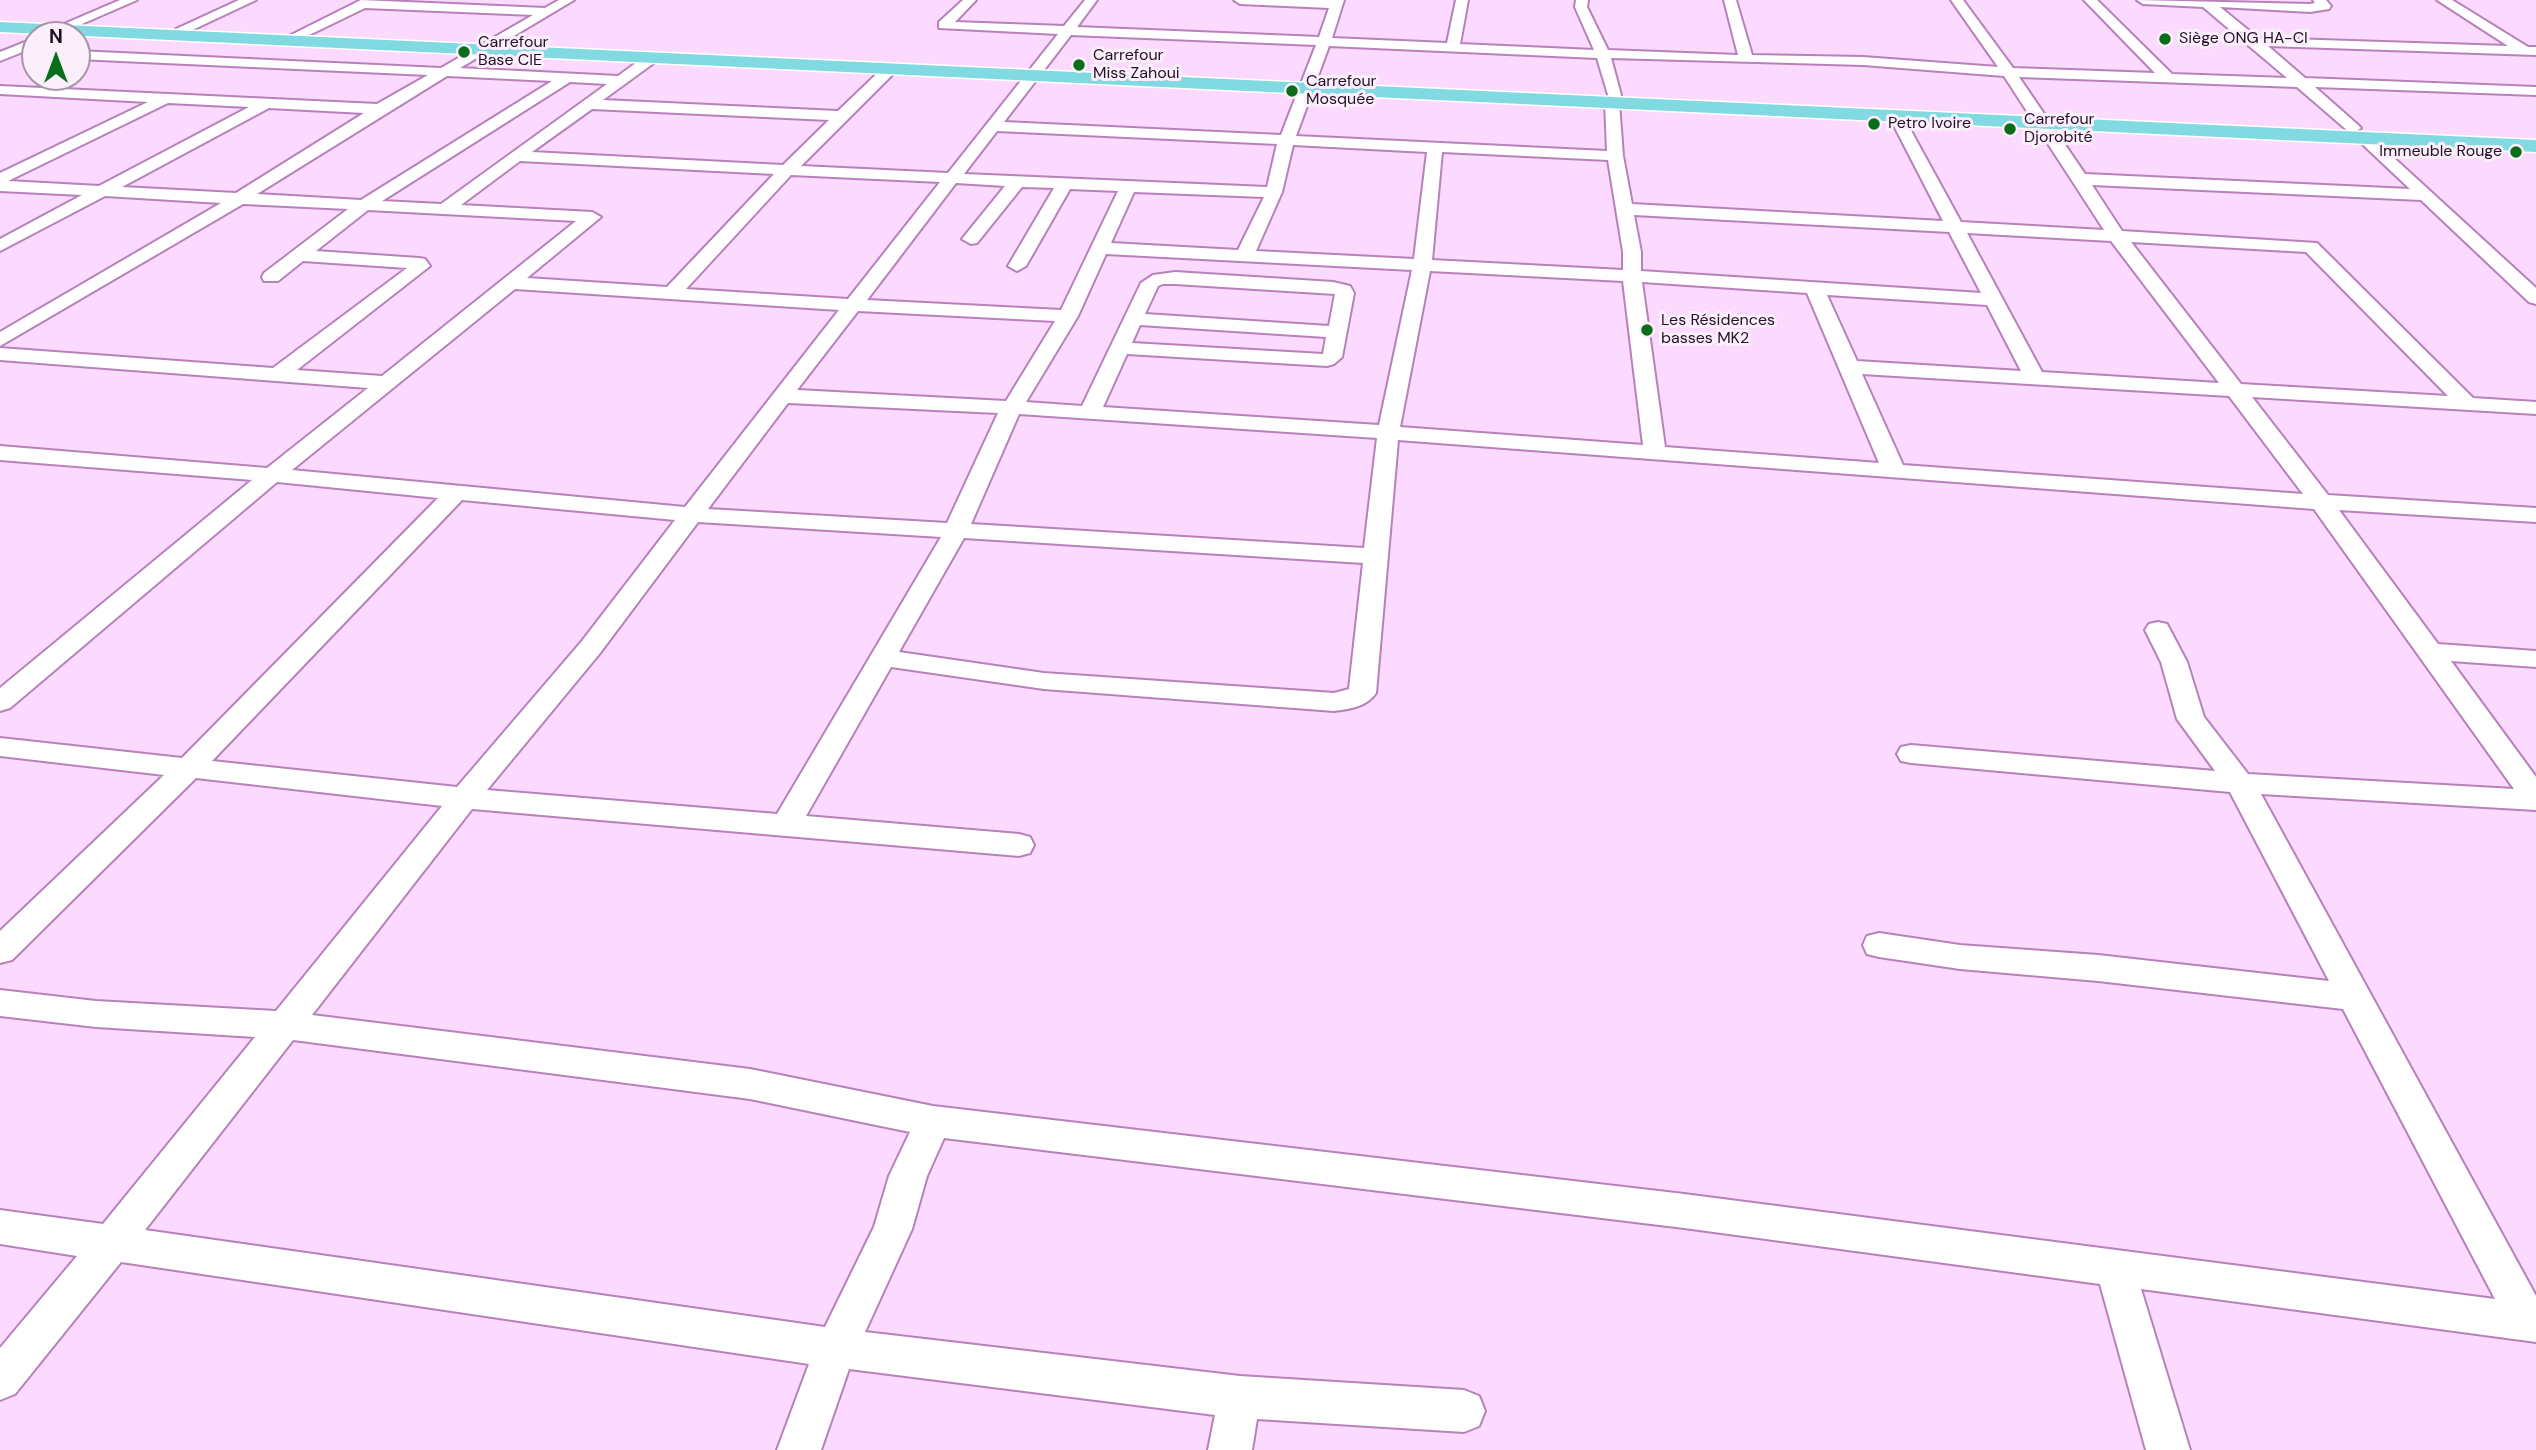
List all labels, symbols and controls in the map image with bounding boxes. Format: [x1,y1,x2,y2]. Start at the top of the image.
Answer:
north arrow [21,21,91,91]
text: N [49,24,63,49]
place label: Siège ONG HA-CI [2179,29,2308,49]
marker: Siège ONG HA-CI [2157,31,2173,47]
place label: Carrefour Base CIE [478,33,548,71]
marker: Carrefour Base CIE [456,44,472,60]
place label: Carrefour Miss Zahoui [1093,46,1180,84]
marker: Carrefour Miss Zahoui [1071,57,1087,73]
place label: Carrefour Mosquée [1306,72,1376,110]
marker: Carrefour Mosquée [1284,83,1300,99]
place label: Carrefour Djorobité [2024,110,2094,148]
place label: Petro Ivoire [1888,114,1971,134]
marker: Petro Ivoire [1866,116,1882,132]
marker: Carrefour Djorobité [2002,121,2018,137]
place label: Immeuble Rouge [2379,142,2502,162]
marker: Immeuble Rouge [2508,144,2524,160]
place label: Les Résidences basses MK2 [1661,311,1775,349]
marker: Les Résidences basses MK2 [1639,322,1655,338]

